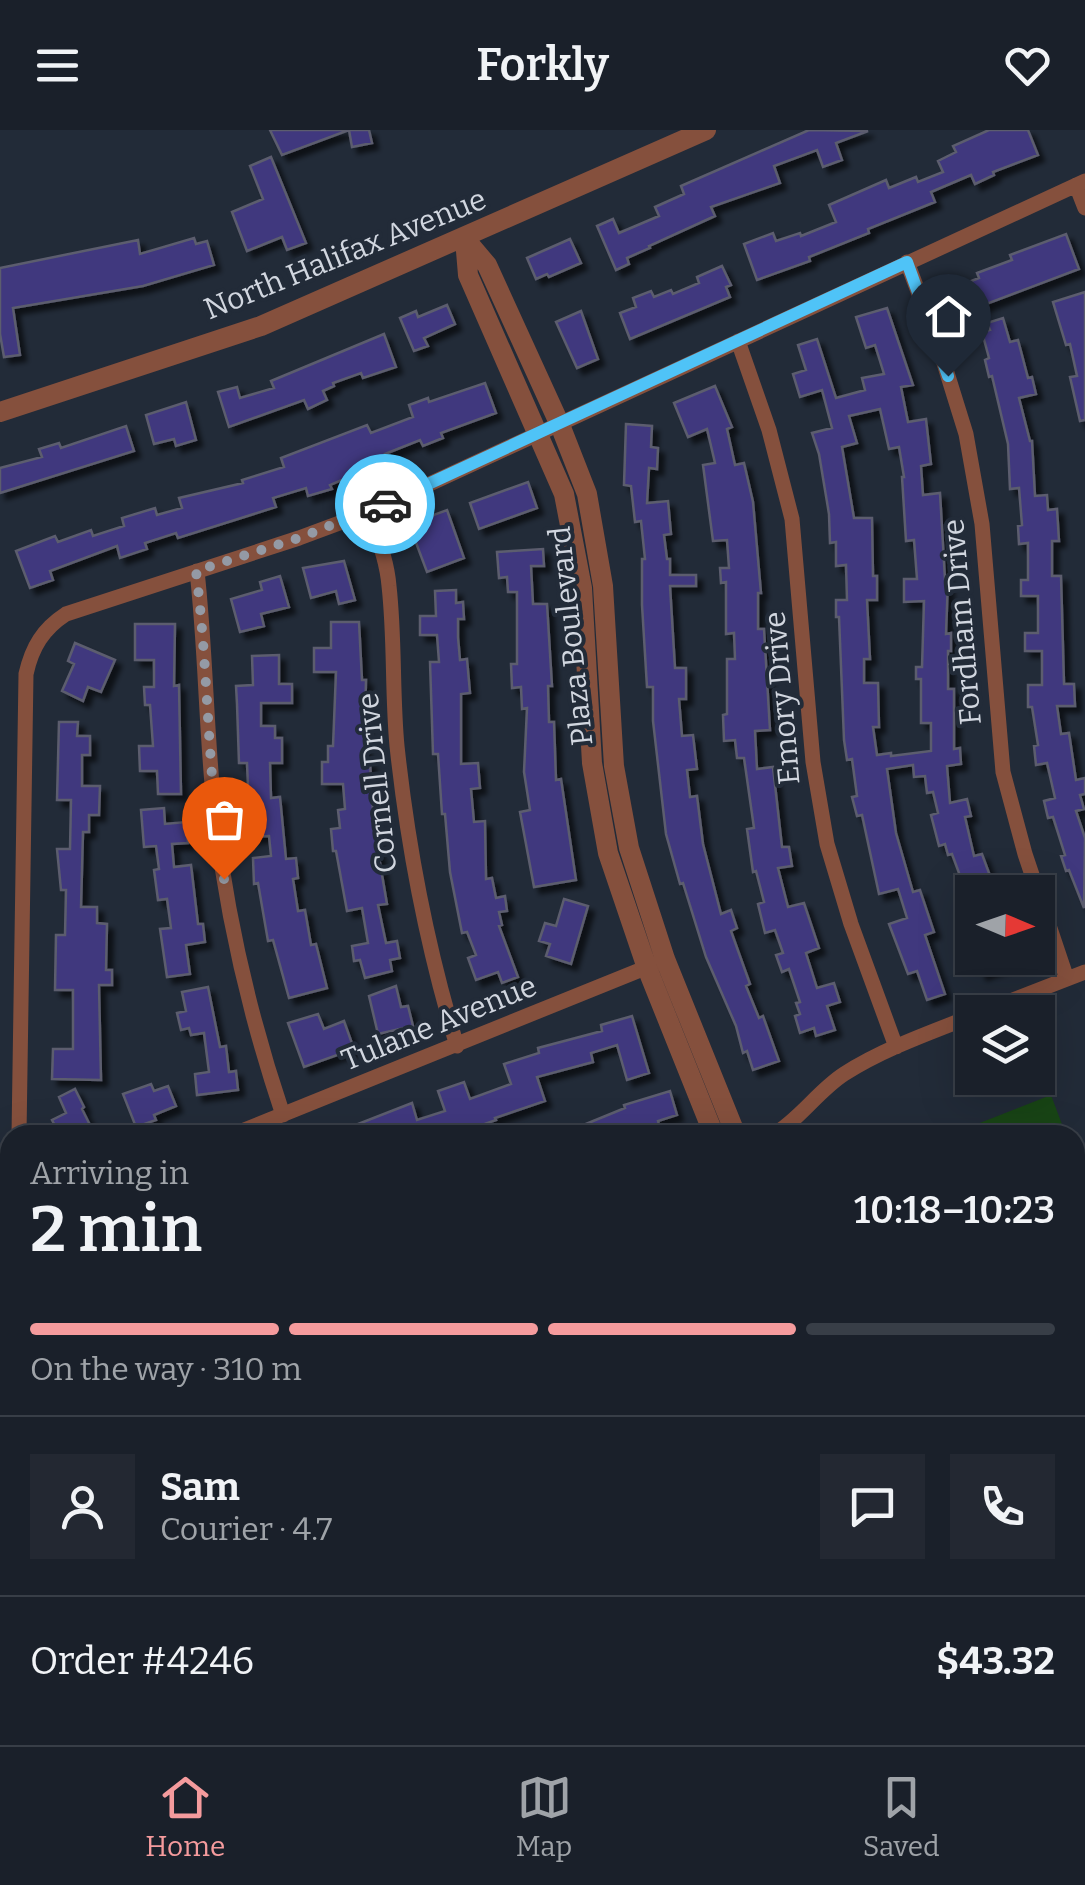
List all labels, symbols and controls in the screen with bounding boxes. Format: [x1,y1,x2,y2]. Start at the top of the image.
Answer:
icon: menu [30,38,85,93]
text: Forkly [476,38,609,92]
icon: heart [1000,38,1055,93]
street label: North Halifax Avenue [199,181,491,327]
pin [906,274,991,377]
icon: home [921,289,976,344]
courier [335,454,435,554]
icon: car [358,477,413,532]
street label: Fordham Drive [935,517,989,727]
street label: Plaza Boulevard [542,524,600,747]
street label: Emory Drive [757,610,807,786]
street label: Cornell Drive [350,691,404,875]
pin [182,777,267,880]
icon: bag [197,792,252,847]
north arrow [955,875,1055,975]
map controls [955,875,1055,1095]
street label: Tulane Avenue [336,968,542,1078]
button: layers [955,995,1055,1095]
text: Arriving in [30,1154,189,1192]
text: 10:18–10:23 [854,1187,1055,1233]
text: 2 min [30,1190,202,1268]
text: On the way · 310 m [30,1350,302,1388]
button: person [30,1454,135,1559]
button: chat [820,1454,925,1559]
button: phone [950,1454,1055,1559]
text: Sam [160,1464,240,1510]
text: Courier · 4.7 [160,1510,332,1548]
text: Order #4246 [30,1638,254,1684]
text: $43.32 [936,1638,1055,1684]
tab: Home [145,1770,225,1863]
tab: Map [516,1770,572,1863]
tab: Saved [863,1770,940,1863]

